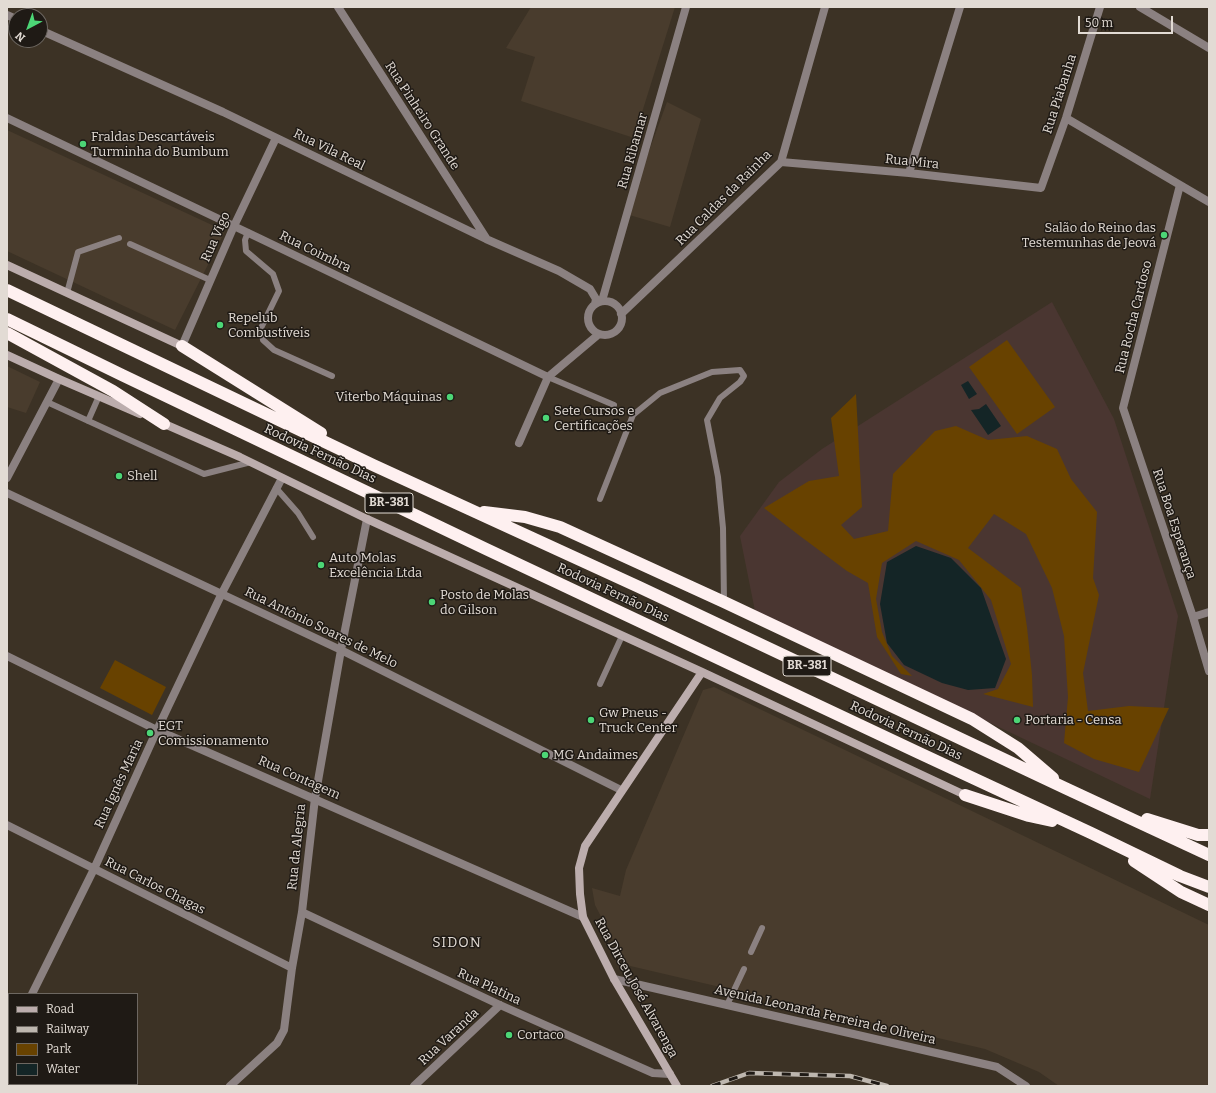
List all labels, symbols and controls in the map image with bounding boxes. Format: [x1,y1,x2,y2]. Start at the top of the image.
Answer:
north arrow [8,8,48,48]
scale bar [1080,8,1175,34]
text: 50 m [1085,16,1113,30]
text: N [13,29,28,44]
street label: Rua Piabanha [1040,52,1080,136]
street label: Rua Pinheiro Grande [381,59,463,173]
street label: Rua Ribamar [615,111,651,191]
street label: Rua Vila Real [291,126,367,174]
place label: Fraldas Descartáveis Turminha do Bumbum [91,129,229,160]
marker: Fraldas Descartáveis Turminha do Bumbum [78,139,88,149]
street label: Rua Caldas da Rainha [673,147,775,249]
street label: Rua Mira [884,151,940,173]
street label: Rua Vigo [198,210,234,264]
place label: Salão do Reino das Testemunhas de Jeová [1022,220,1156,251]
street label: Rua Coimbra [277,228,353,276]
marker: Salão do Reino das Testemunhas de Jeová [1159,230,1169,240]
street label: Rua Rocha Cardoso [1112,259,1156,375]
place label: Repelub Combustíveis [228,310,310,341]
marker: Repelub Combustíveis [215,320,225,330]
place label: Viterbo Máquinas [335,389,442,405]
marker: Viterbo Máquinas [445,392,455,402]
place label: Sete Cursos e Certificações [554,403,634,434]
marker: Sete Cursos e Certificações [541,413,551,423]
street label: Rodovia Fernão Dias [262,421,378,487]
street label: Rua Boa Esperança [1149,467,1199,581]
place label: Shell [127,468,157,484]
marker: Shell [114,471,124,481]
road number: BR-381 [365,493,413,513]
place label: Auto Molas Excelência Ltda [329,550,422,581]
marker: Auto Molas Excelência Ltda [316,560,326,570]
street label: Rodovia Fernão Dias [555,560,671,626]
street label: Rua Antônio Soares de Melo [242,584,400,672]
place label: Posto de Molas do Gilson [440,587,529,618]
marker: Posto de Molas do Gilson [427,597,437,607]
road number: BR-381 [783,656,831,676]
street label: Rodovia Fernão Dias [848,698,964,764]
place label: Gw Pneus - Truck Center [599,705,677,736]
place label: Portaria - Censa [1025,712,1122,728]
marker: Gw Pneus - Truck Center [586,715,596,725]
marker: Portaria - Censa [1012,715,1022,725]
place label: EGT Comissionamento [158,718,269,749]
marker: EGT Comissionamento [145,728,155,738]
street label: Rua Ignês Maria [92,737,146,831]
place label: MG Andaimes [553,747,638,763]
marker: MG Andaimes [540,750,550,760]
street label: Rua Contagem [256,753,342,803]
street label: Rua da Alegria [285,803,309,891]
street label: Rua Carlos Chagas [102,854,208,918]
street label: Rua Dirceu José Alvarenga [591,915,681,1061]
district label: SIDON [432,935,482,951]
street label: Rua Platina [455,966,523,1008]
street label: Avenida Leonarda Ferreira de Oliveira [713,982,937,1048]
legend [8,993,138,1085]
text: Road [46,1002,74,1016]
street label: Rua Varanda [416,1005,482,1069]
text: Railway [46,1022,89,1036]
place label: Cortaco [517,1027,564,1043]
marker: Cortaco [504,1030,514,1040]
text: Park [46,1042,71,1056]
text: Water [46,1062,80,1076]

